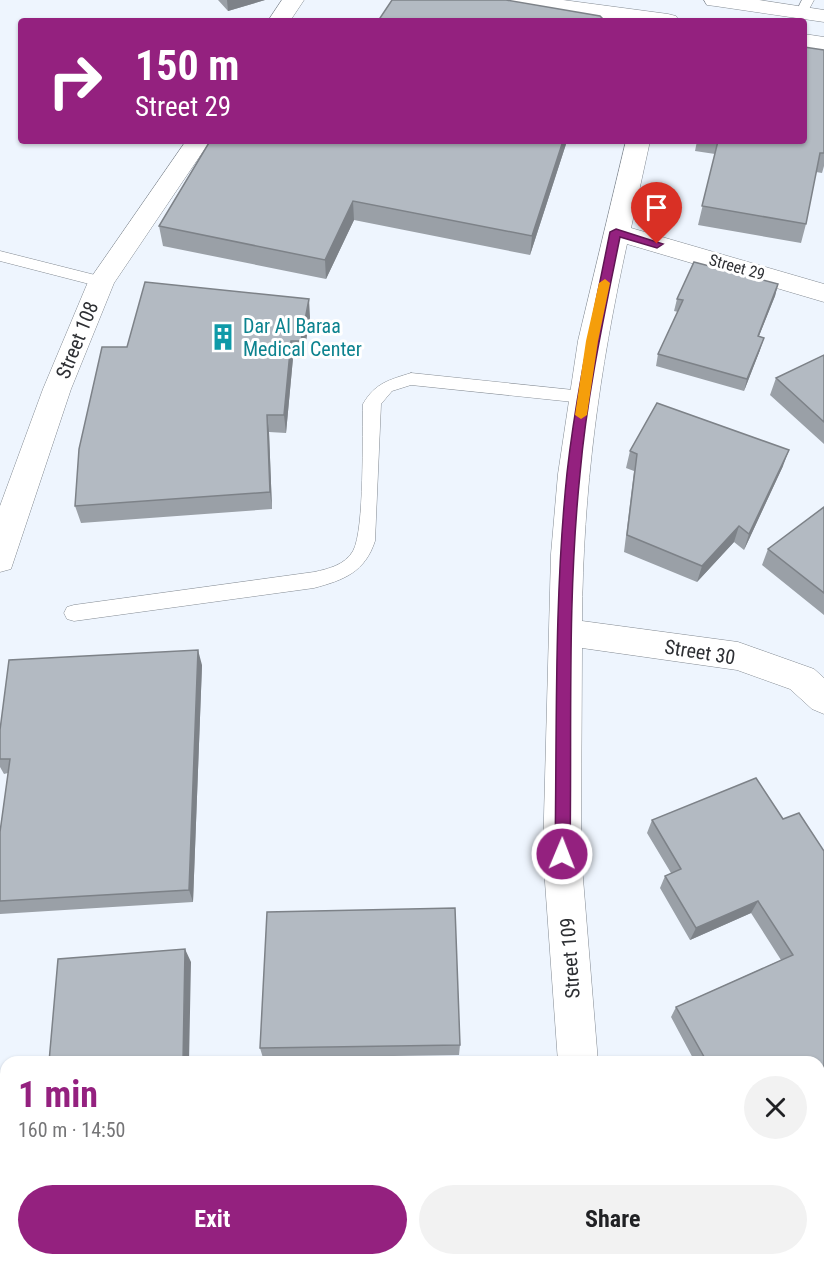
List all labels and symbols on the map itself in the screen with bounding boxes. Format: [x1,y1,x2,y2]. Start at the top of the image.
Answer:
pin [631,182,682,244]
street label: Street 29 [707,250,767,284]
street label: Street 108 [51,298,103,382]
place label: Dar Al Baraa Medical Center [243,314,362,361]
building icon: Dar Al Baraa Medical Center [208,322,238,352]
street label: Street 30 [663,635,737,669]
position arrow [530,822,594,886]
street label: Street 109 [555,917,585,999]

